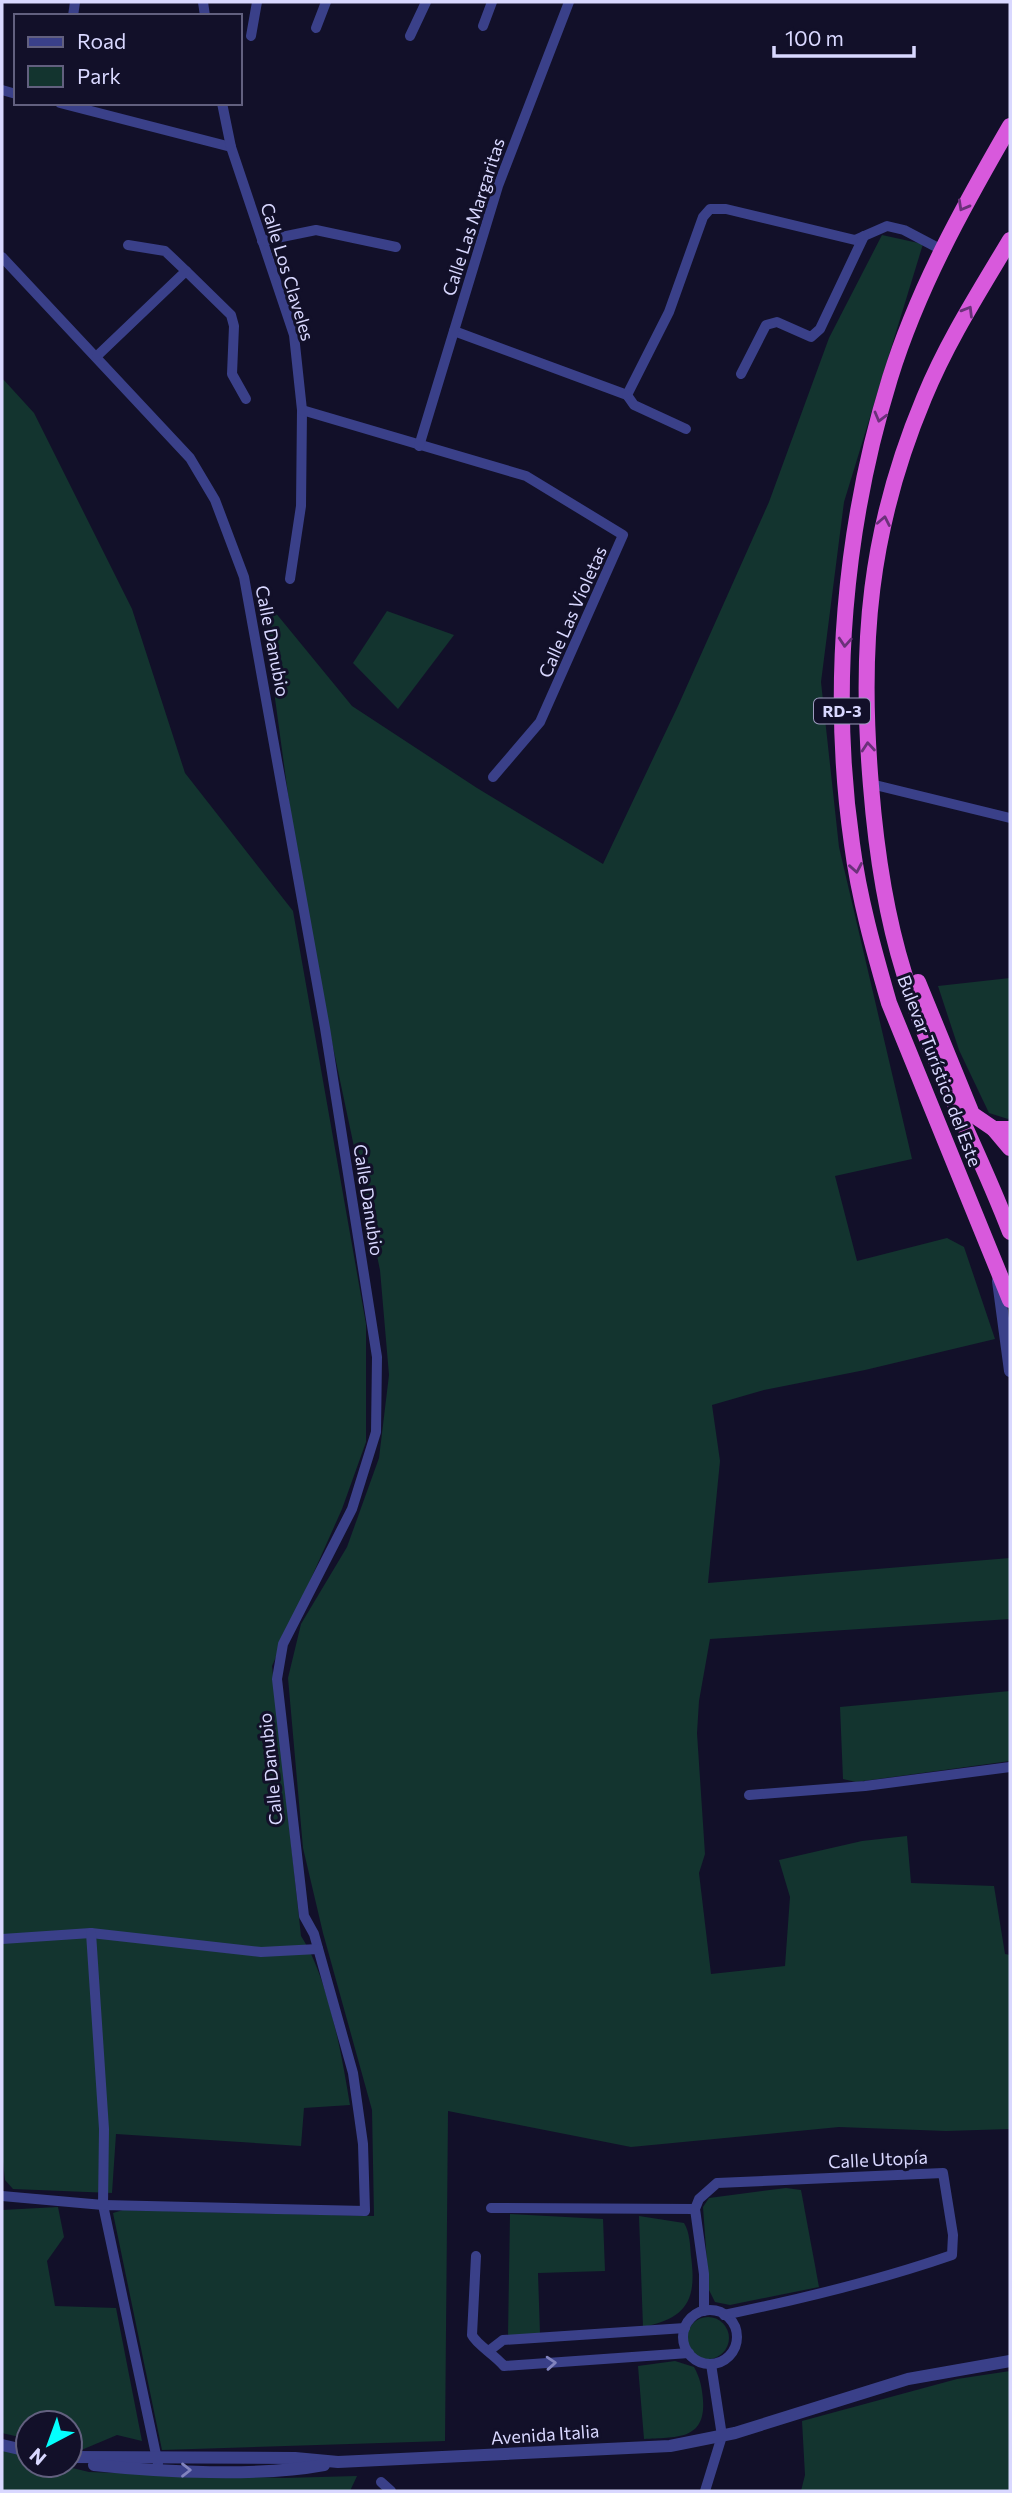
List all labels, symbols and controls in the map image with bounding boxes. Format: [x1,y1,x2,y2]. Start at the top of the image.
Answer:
legend [14,14,242,105]
scale bar [774,14,914,58]
text: 100 m [785,25,844,50]
text: Road [77,28,126,53]
text: Park [77,63,121,88]
street label: Calle Las Margaritas [437,135,509,298]
one-way arrow [958,199,971,211]
street label: Calle Los Claveles [257,200,319,343]
one-way arrow [960,305,973,318]
one-way arrow [874,411,888,423]
one-way arrow [875,515,890,527]
street label: Calle Las Violetas [533,542,611,681]
street label: Calle Danubio [251,583,295,698]
one-way arrow [837,636,852,647]
road number: RD-3 [814,698,870,724]
one-way arrow [861,741,876,752]
one-way arrow [848,862,863,874]
street label: Bulevar Turístico del Este [893,972,987,1169]
street label: Calle Danubio [349,1142,389,1257]
street label: Calle Danubio [253,1712,287,1826]
street label: Calle Utopía [828,2145,928,2173]
one-way arrow [545,2355,556,2370]
north arrow [14,2409,84,2479]
street label: Avenida Italia [490,2419,600,2449]
text: N [25,2444,50,2471]
one-way arrow [182,2462,192,2478]

